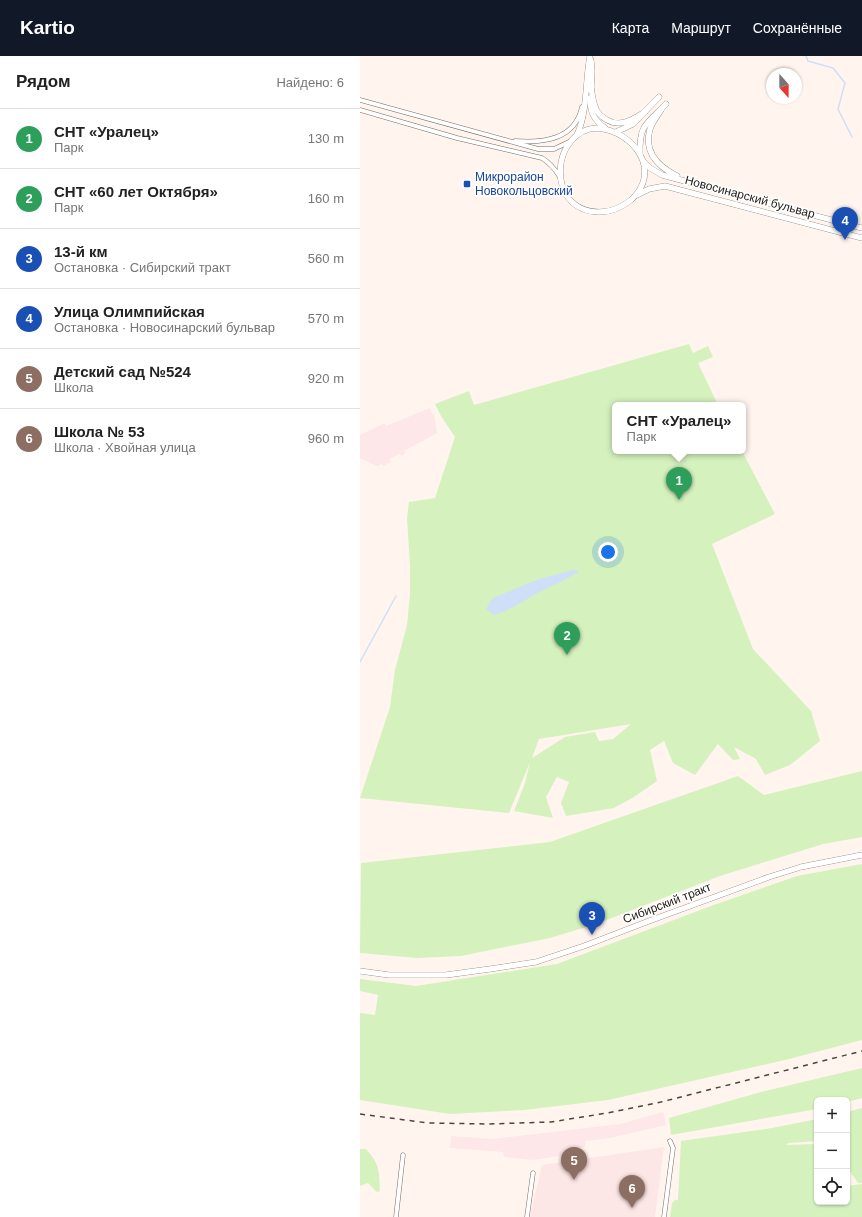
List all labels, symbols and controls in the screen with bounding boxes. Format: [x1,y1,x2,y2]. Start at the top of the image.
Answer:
text: Kartio [20,17,75,38]
text: Карта [612,20,649,36]
text: Маршрут [671,20,731,36]
text: Сохранённые [753,20,842,36]
north arrow [766,68,802,104]
text: Рядом [16,72,71,91]
text: Найдено: 6 [276,75,344,90]
text: СНТ «Уралец» [54,123,159,140]
text: 1 [25,131,33,146]
text: 130 m [308,131,344,146]
text: Парк [54,140,84,155]
place label: Микрорайон Новокольцовский [475,170,573,198]
street label: Новосинарский бульвар [683,173,817,221]
marker: Микрорайон Новокольцовский [462,179,472,189]
text: СНТ «60 лет Октября» [54,183,218,200]
text: 2 [25,191,33,206]
text: 160 m [308,191,344,206]
text: Парк [54,200,84,215]
pin: 4 [832,207,858,240]
text: 13-й км [54,243,108,260]
text: 3 [25,251,33,266]
text: 560 m [308,251,344,266]
text: Остановка · Сибирский тракт [54,260,231,275]
text: Улица Олимпийская [54,303,205,320]
text: 4 [25,311,33,326]
text: 570 m [308,311,344,326]
text: Остановка · Новосинарский бульвар [54,320,275,335]
text: Детский сад №524 [54,363,191,380]
text: 5 [25,371,33,386]
text: 920 m [308,371,344,386]
text: Школа [54,380,94,395]
popup [612,402,746,454]
text: СНТ «Уралец» [627,412,731,429]
text: Школа № 53 [54,423,145,440]
text: Парк [627,429,656,444]
text: 6 [25,431,33,446]
text: 960 m [308,431,344,446]
text: Школа · Хвойная улица [54,440,196,455]
pin: 1 [666,467,692,500]
your location [598,542,618,562]
pin: 2 [554,622,580,655]
street label: Сибирский тракт [621,880,714,926]
pin: 3 [579,902,605,935]
map controls [814,1097,850,1205]
button: + [814,1097,850,1133]
button: − [814,1133,850,1169]
pin: 5 [561,1147,587,1180]
button: locate [814,1169,850,1205]
pin: 6 [619,1175,645,1208]

